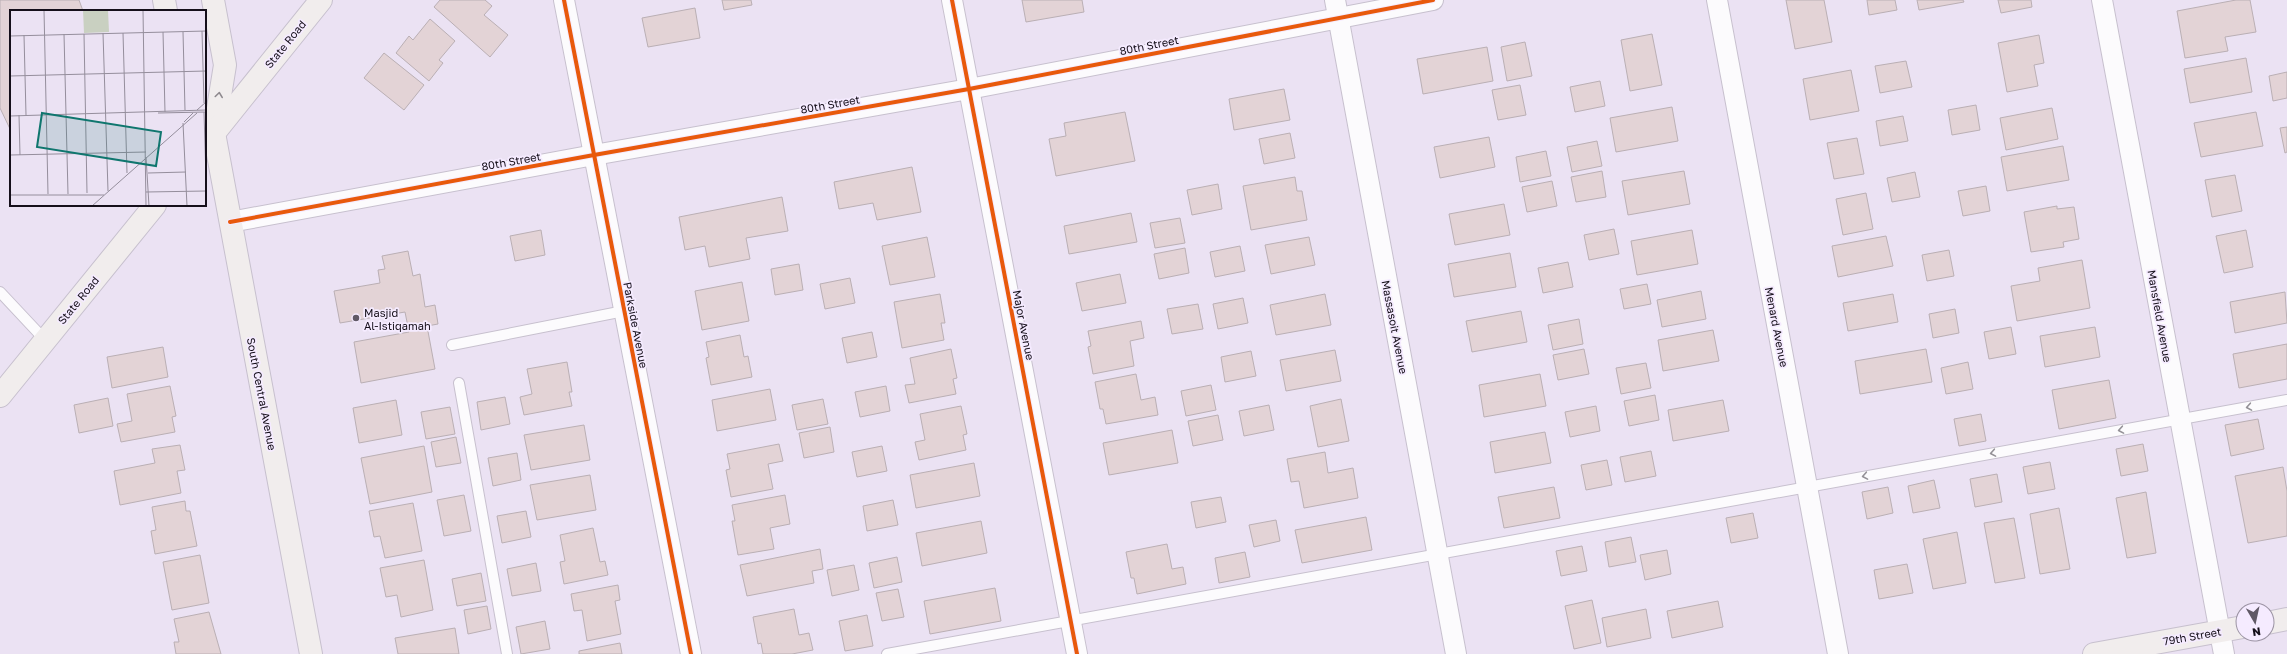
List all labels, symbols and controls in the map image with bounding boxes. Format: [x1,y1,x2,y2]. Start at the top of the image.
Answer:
inset map [10,10,206,206]
street label: State Road [262,17,308,71]
street label: 80th Street [1118,33,1180,57]
one-way arrow [214,92,223,98]
street label: 80th Street [799,92,861,116]
street label: 80th Street [480,149,542,173]
street label: Mansfield Avenue [2145,269,2175,363]
street label: State Road [55,273,101,327]
street label: Massasoit Avenue [1380,279,1410,375]
street label: Parkside Avenue [621,281,651,369]
street label: Menard Avenue [1763,286,1791,368]
street label: Major Avenue [1011,289,1037,361]
place label: Masjid Al-Istiqamah [364,306,431,332]
marker: Masjid Al-Istiqamah [351,313,361,323]
street label: South Central Avenue [245,337,279,451]
one-way arrow [2246,402,2252,411]
one-way arrow [2118,425,2124,434]
one-way arrow [1990,448,1996,457]
one-way arrow [1862,472,1868,480]
north arrow [2235,602,2275,642]
street label: 79th Street [2162,624,2222,648]
text: N [2251,625,2262,639]

